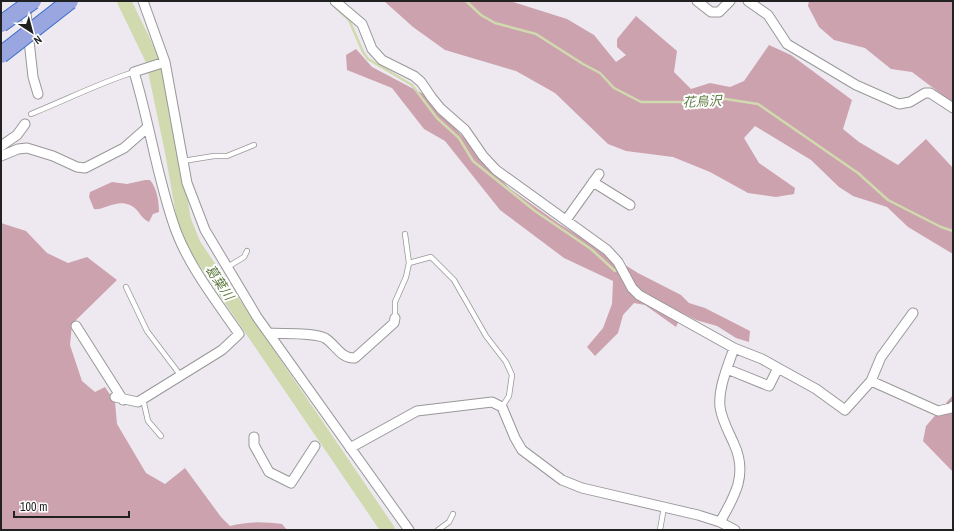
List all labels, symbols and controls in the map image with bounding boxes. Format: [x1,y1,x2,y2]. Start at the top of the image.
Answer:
north arrow [12,12,52,52]
text: N [31,33,45,48]
water label: 花鳥沢 [682,92,724,111]
water label: 葛葉川 [202,261,239,305]
scale bar [14,493,129,519]
text: 100 m [20,499,47,515]

